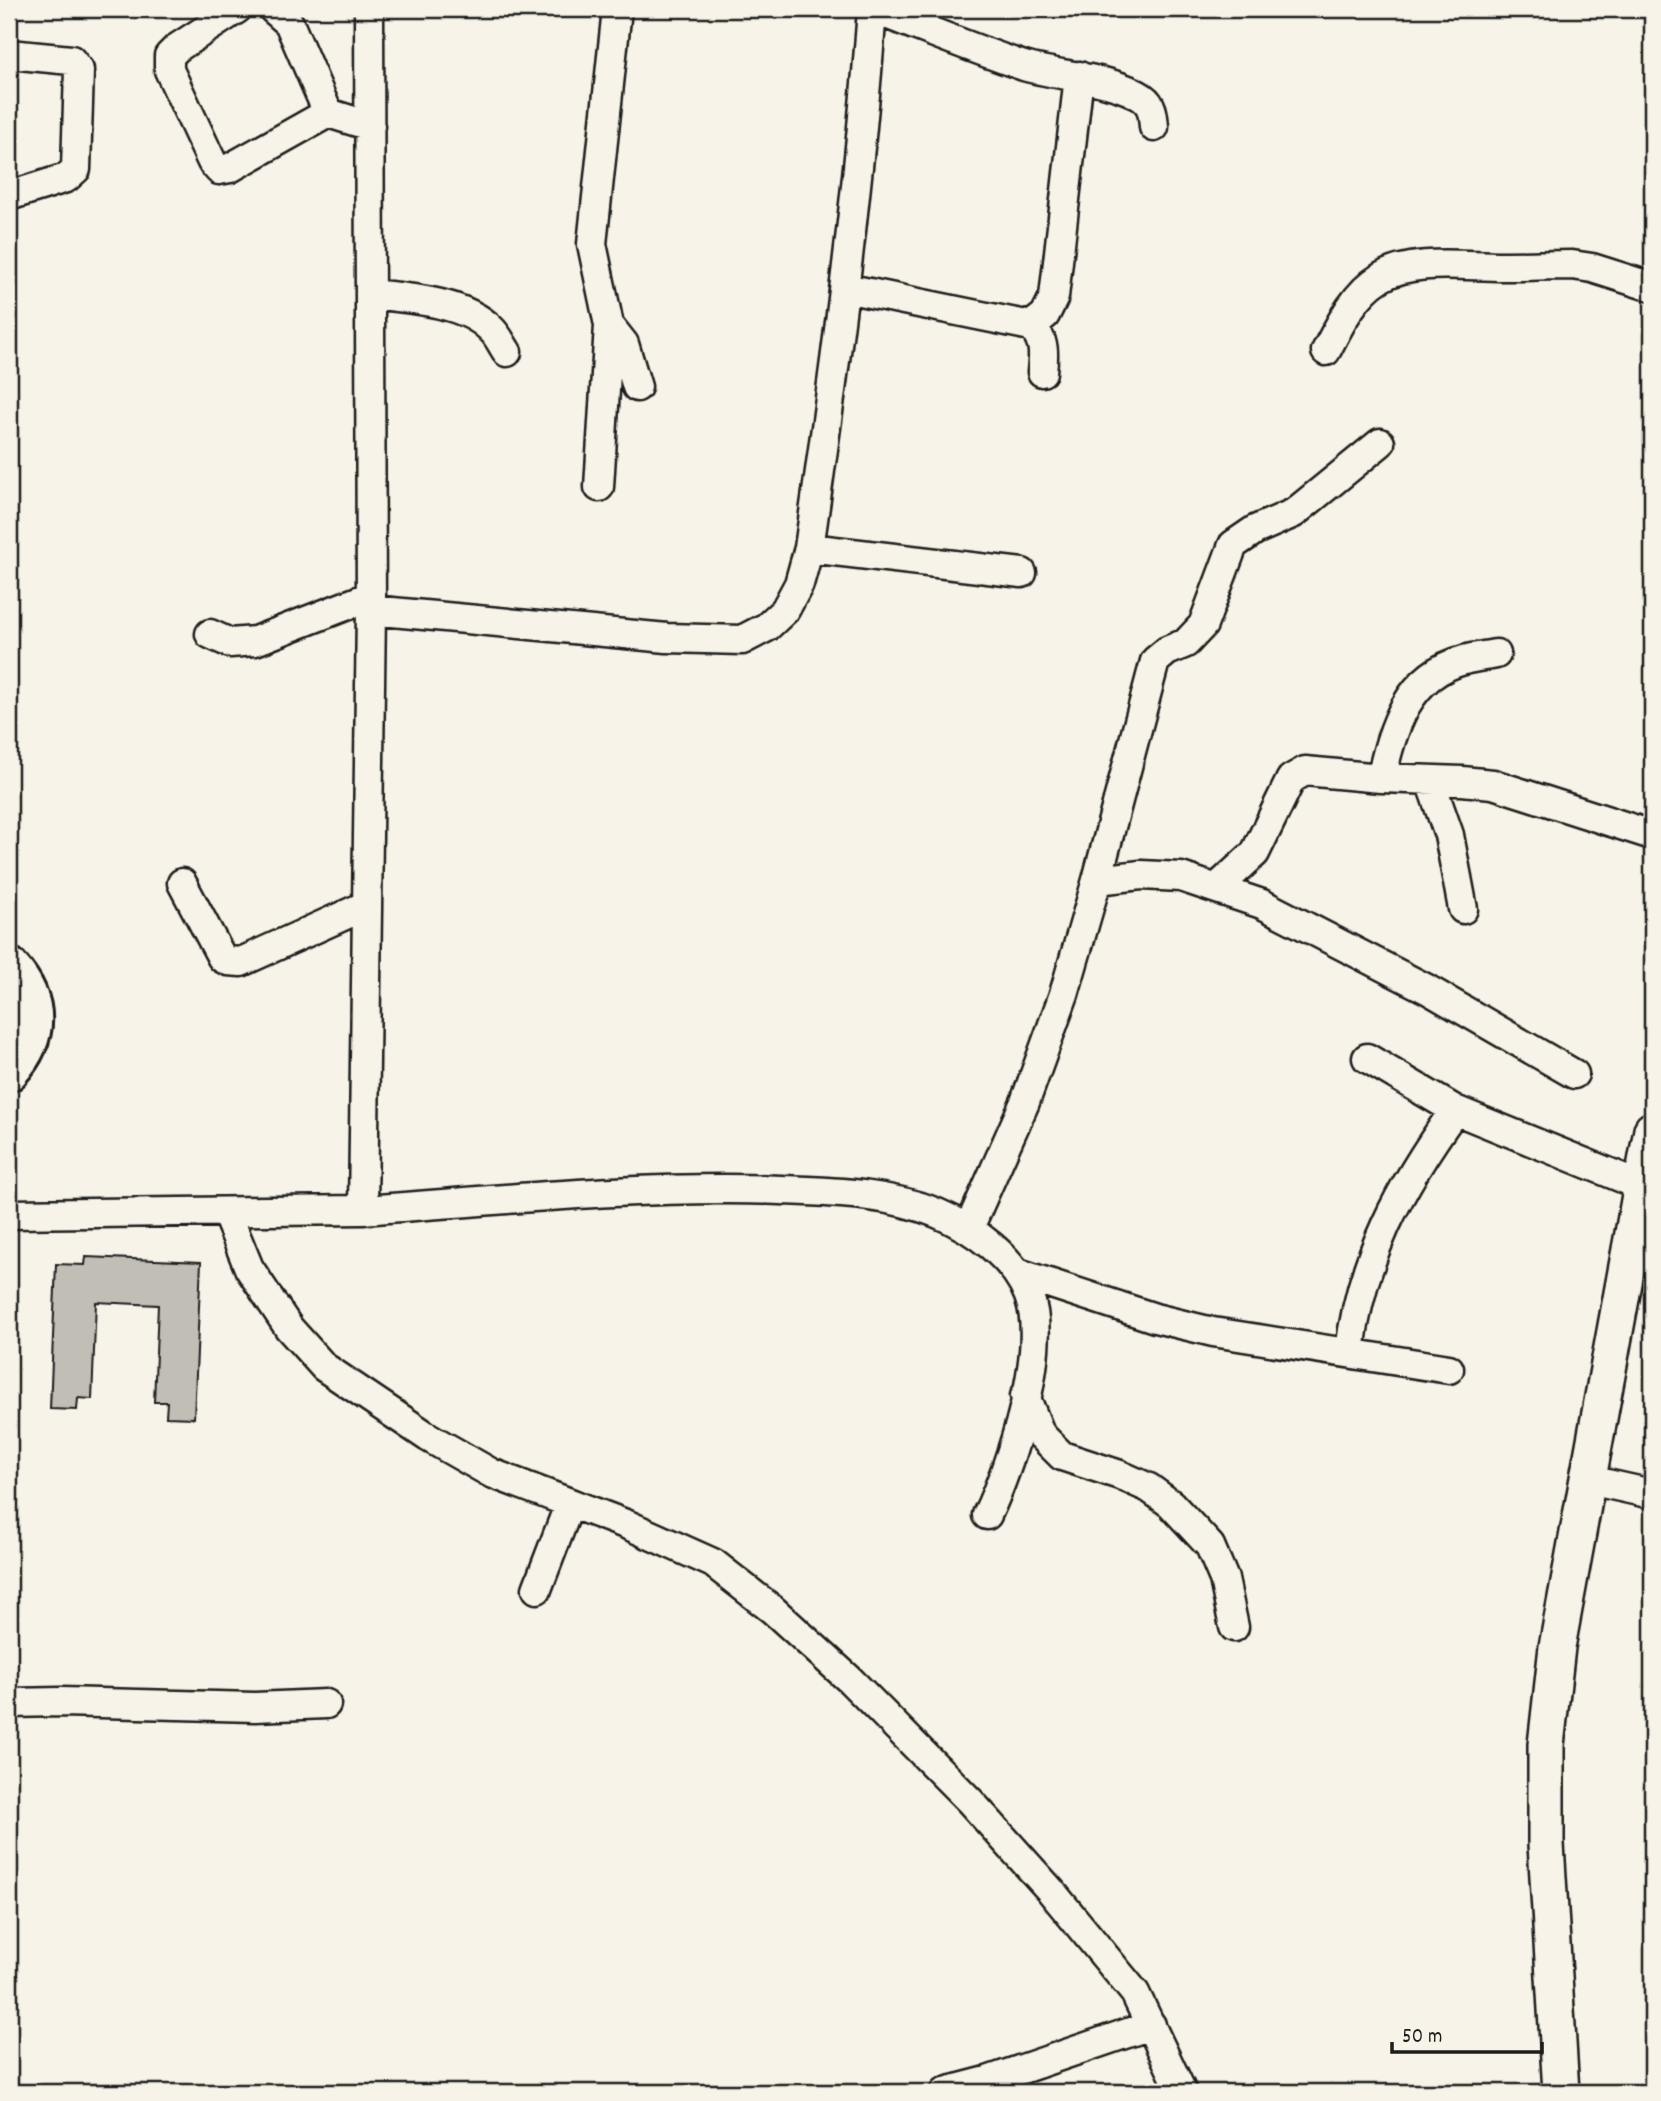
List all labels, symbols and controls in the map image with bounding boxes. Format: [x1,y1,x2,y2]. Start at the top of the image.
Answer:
scale bar [1392,2010,1542,2054]
text: 50 m [1402,2023,1442,2053]

